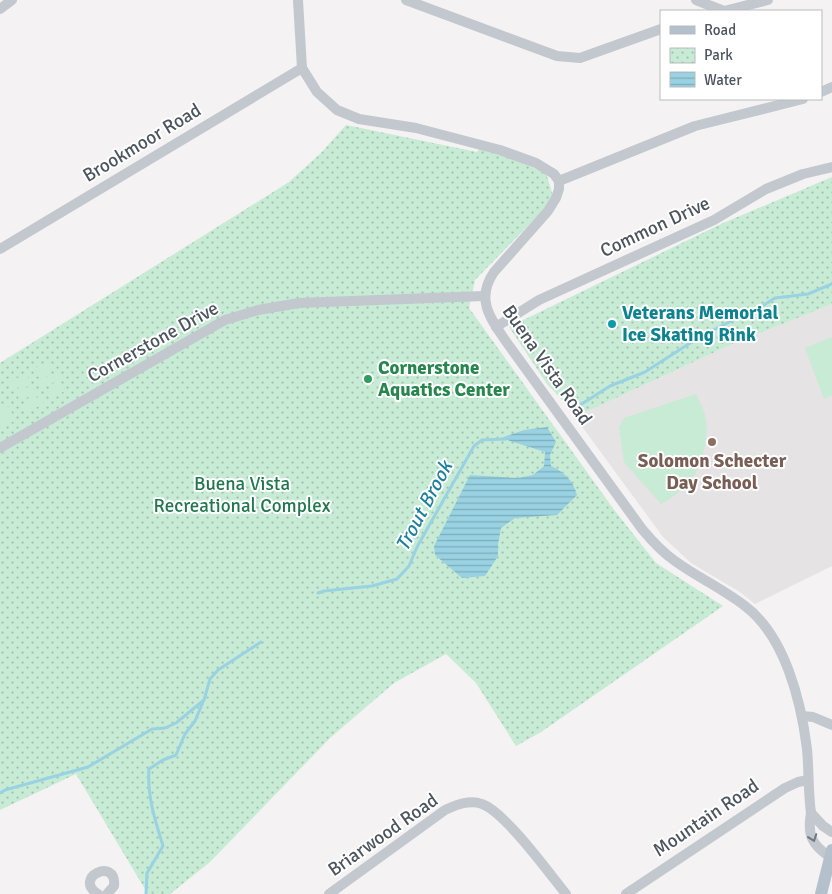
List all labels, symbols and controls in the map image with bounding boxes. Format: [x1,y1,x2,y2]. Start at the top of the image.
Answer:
legend [660,10,822,100]
text: Road [704,21,736,39]
text: Park [704,46,733,64]
text: Water [704,71,742,89]
street label: Brookmoor Road [78,98,206,188]
street label: Common Drive [596,191,714,263]
street label: Cornerstone Drive [83,296,223,388]
street label: Buena Vista Road [497,300,597,430]
place label: Veterans Memorial Ice Skating Rink [622,301,778,347]
marker: Veterans Memorial Ice Skating Rink [606,318,618,330]
place label: Cornerstone Aquatics Center [378,356,510,402]
marker: Cornerstone Aquatics Center [362,373,374,385]
marker: Solomon Schecter Day School [706,436,718,448]
place label: Solomon Schecter Day School [638,449,787,495]
water label: Trout Brook [390,455,459,555]
park label: Buena Vista Recreational Complex [154,472,331,518]
street label: Mountain Road [648,774,764,862]
street label: Briarwood Road [323,788,443,882]
one-way arrow [807,833,817,842]

